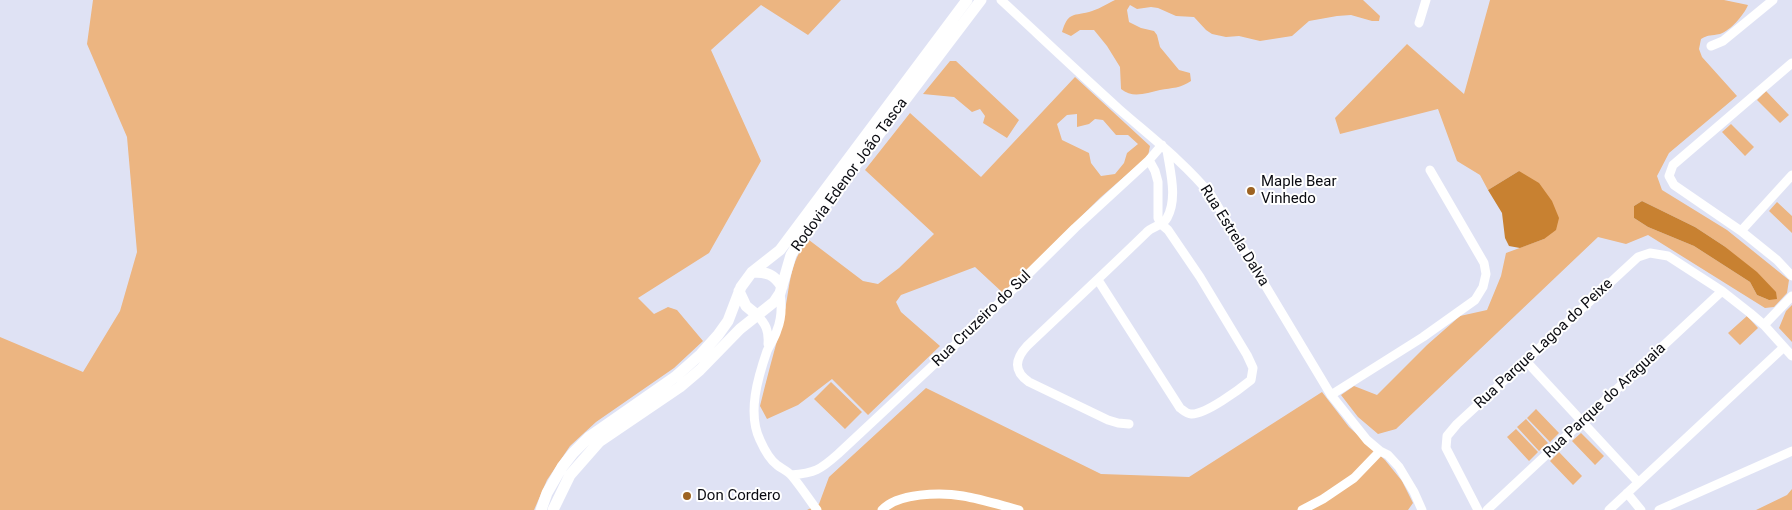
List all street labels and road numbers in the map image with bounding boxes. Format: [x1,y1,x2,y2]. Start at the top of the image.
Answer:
street label: Rodovia Edenor João Tasca [788,95,912,255]
street label: Rua Estrela Dalva [1196,182,1272,290]
street label: Rua Cruzeiro do Sul [929,267,1035,371]
street label: Rua Parque Lagoa do Peixe [1471,275,1617,413]
street label: Rua Parque do Araguaia [1540,340,1670,462]

